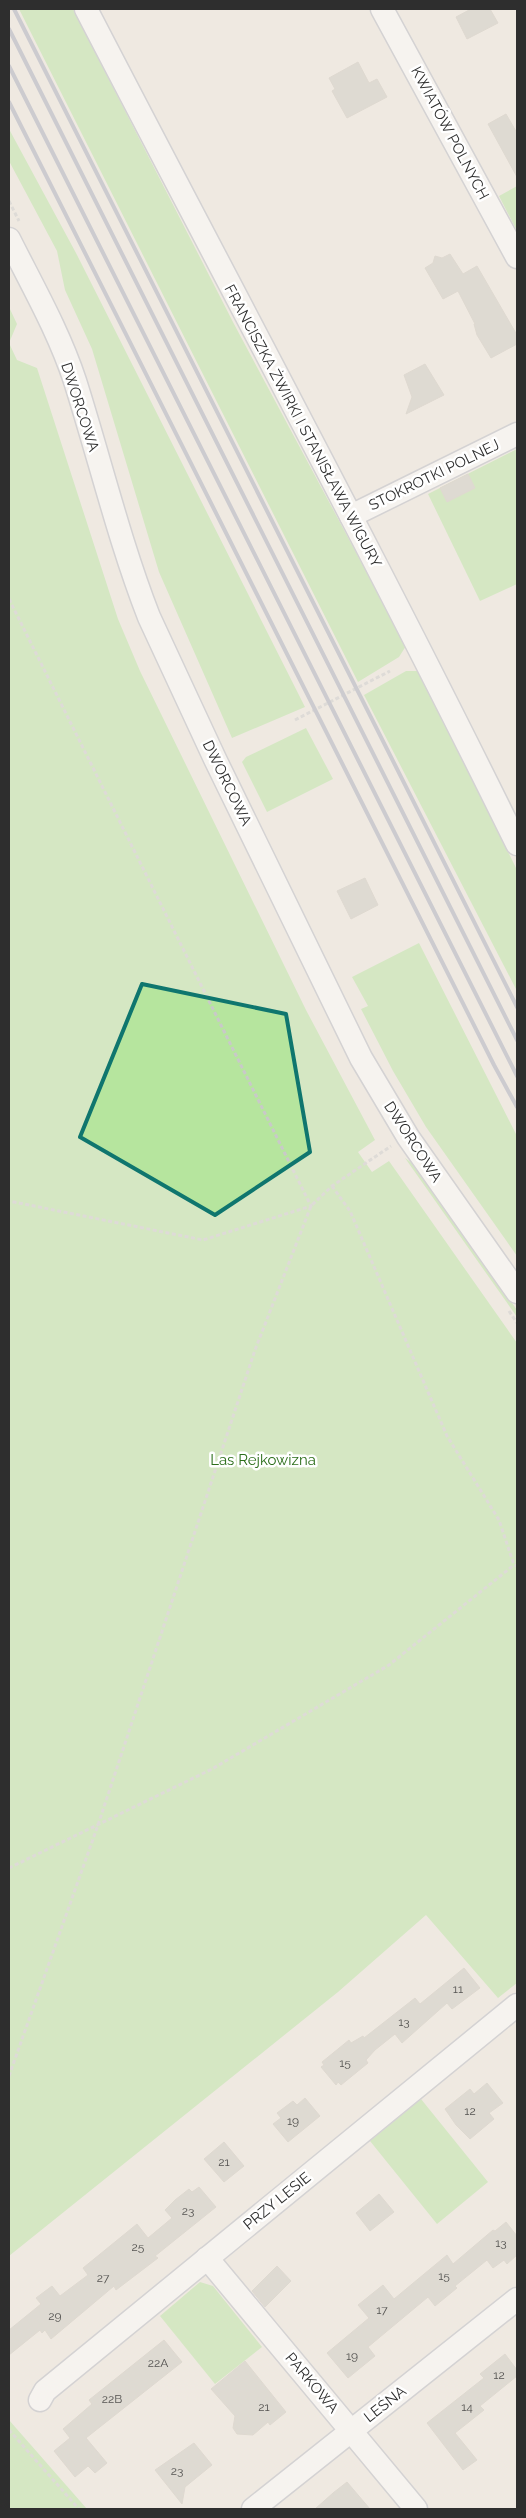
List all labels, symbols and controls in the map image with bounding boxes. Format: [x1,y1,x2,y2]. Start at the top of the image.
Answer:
street label: KWIATÓW POLNYCH [407,63,493,203]
street label: FRANCISZKA ŻWIRKI I STANISŁAWA WIGURY [220,281,386,571]
street label: DWORCOWA [57,360,103,454]
street label: STOKROTKI POLNEJ [366,436,502,514]
street label: DWORCOWA [199,737,255,829]
street label: DWORCOWA [380,1098,446,1186]
park label: Las Rejkowizna [210,1451,316,1469]
house number: 11 [453,1982,463,1996]
house number: 13 [398,2015,410,2029]
house number: 15 [339,2056,351,2070]
house number: 12 [464,2104,476,2118]
house number: 19 [287,2114,299,2128]
house number: 21 [218,2155,230,2169]
street label: PRZY LESIE [240,2168,314,2234]
house number: 23 [182,2204,194,2218]
house number: 13 [495,2236,507,2250]
house number: 25 [132,2240,145,2254]
house number: 15 [438,2269,450,2283]
house number: 27 [97,2271,110,2285]
house number: 17 [376,2303,388,2317]
house number: 29 [48,2309,62,2323]
street label: PARKOWA [282,2349,342,2417]
house number: 19 [346,2349,358,2363]
house number: 22A [148,2356,168,2370]
house number: 12 [493,2368,505,2382]
street label: LEŚNA [360,2382,410,2426]
house number: 22B [102,2392,122,2406]
house number: 21 [258,2400,270,2414]
house number: 14 [461,2400,473,2414]
house number: 23 [171,2464,183,2478]

